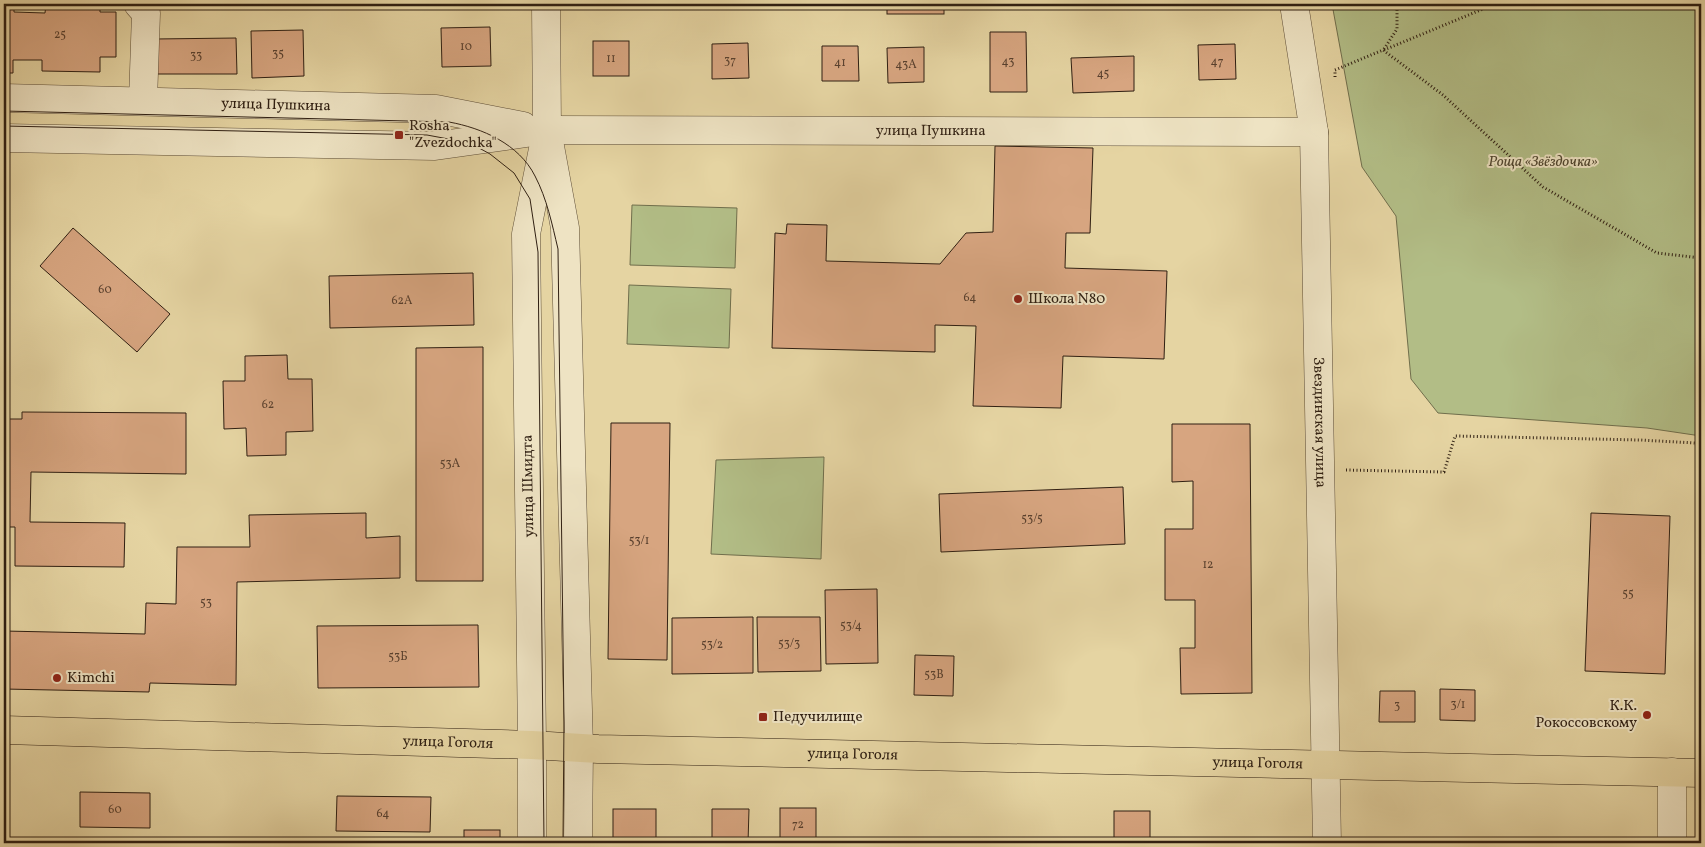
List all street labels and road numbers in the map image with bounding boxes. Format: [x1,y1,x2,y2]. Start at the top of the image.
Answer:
street label: улица Пушкина [221,93,331,117]
street label: улица Пушкина [876,120,986,142]
street label: Звездинская улица [1308,357,1331,488]
street label: улица Шмидта [518,434,540,538]
street label: улица Гоголя [402,731,494,754]
street label: улица Гоголя [807,743,898,766]
street label: улица Гоголя [1212,752,1303,775]

